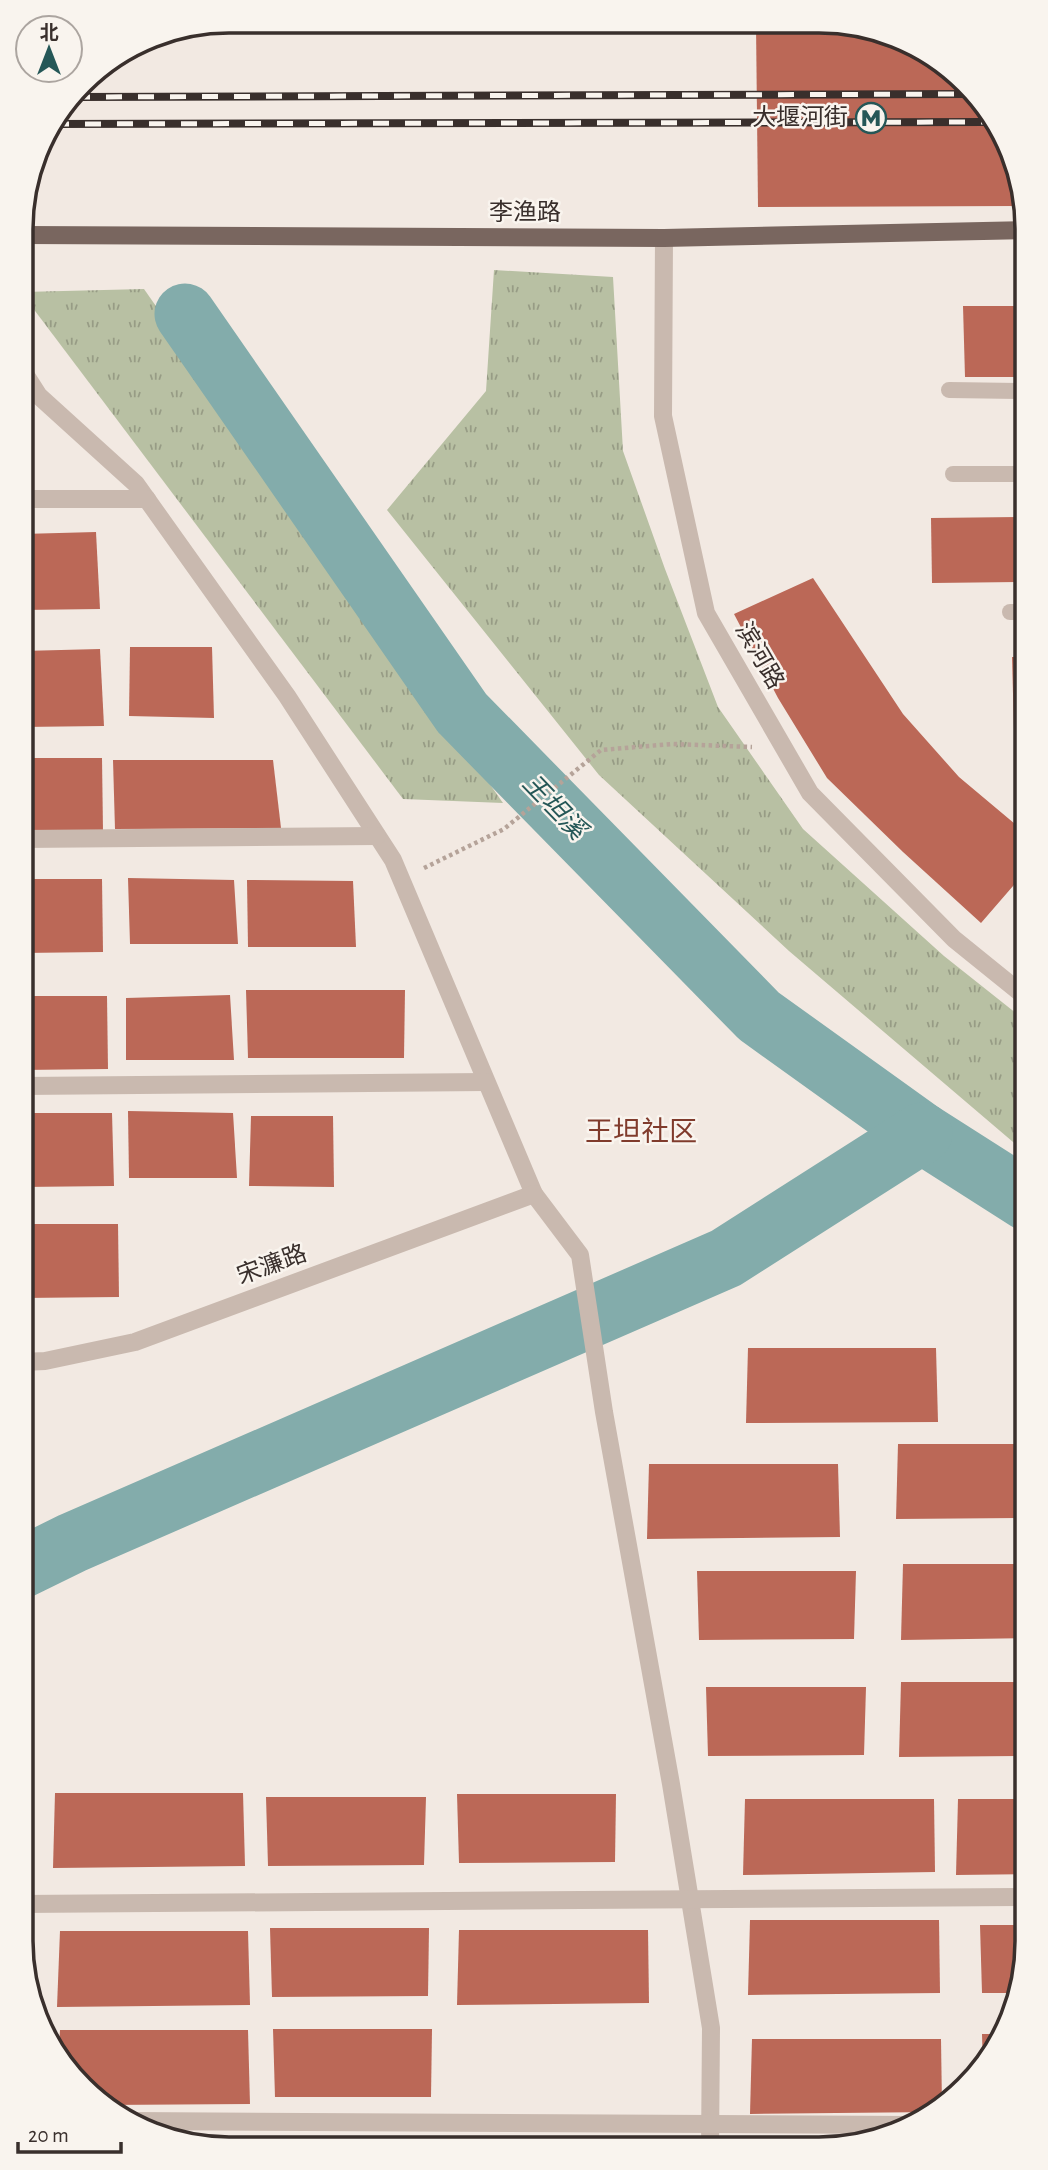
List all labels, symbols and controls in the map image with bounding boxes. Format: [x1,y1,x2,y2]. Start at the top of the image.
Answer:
north arrow [14,14,84,84]
text: 北 [39,23,59,43]
metro station icon: 大堰河街 [854,101,888,135]
place label: 大堰河街 [752,104,848,130]
street label: 李渔路 [489,199,561,225]
street label: 滨河路 [731,618,789,693]
water label: 王坦溪 [518,769,593,846]
district label: 王坦社区 [585,1117,697,1147]
street label: 宋濂路 [233,1240,310,1289]
scale bar [18,2110,121,2154]
text: 20 m [28,2125,69,2146]

